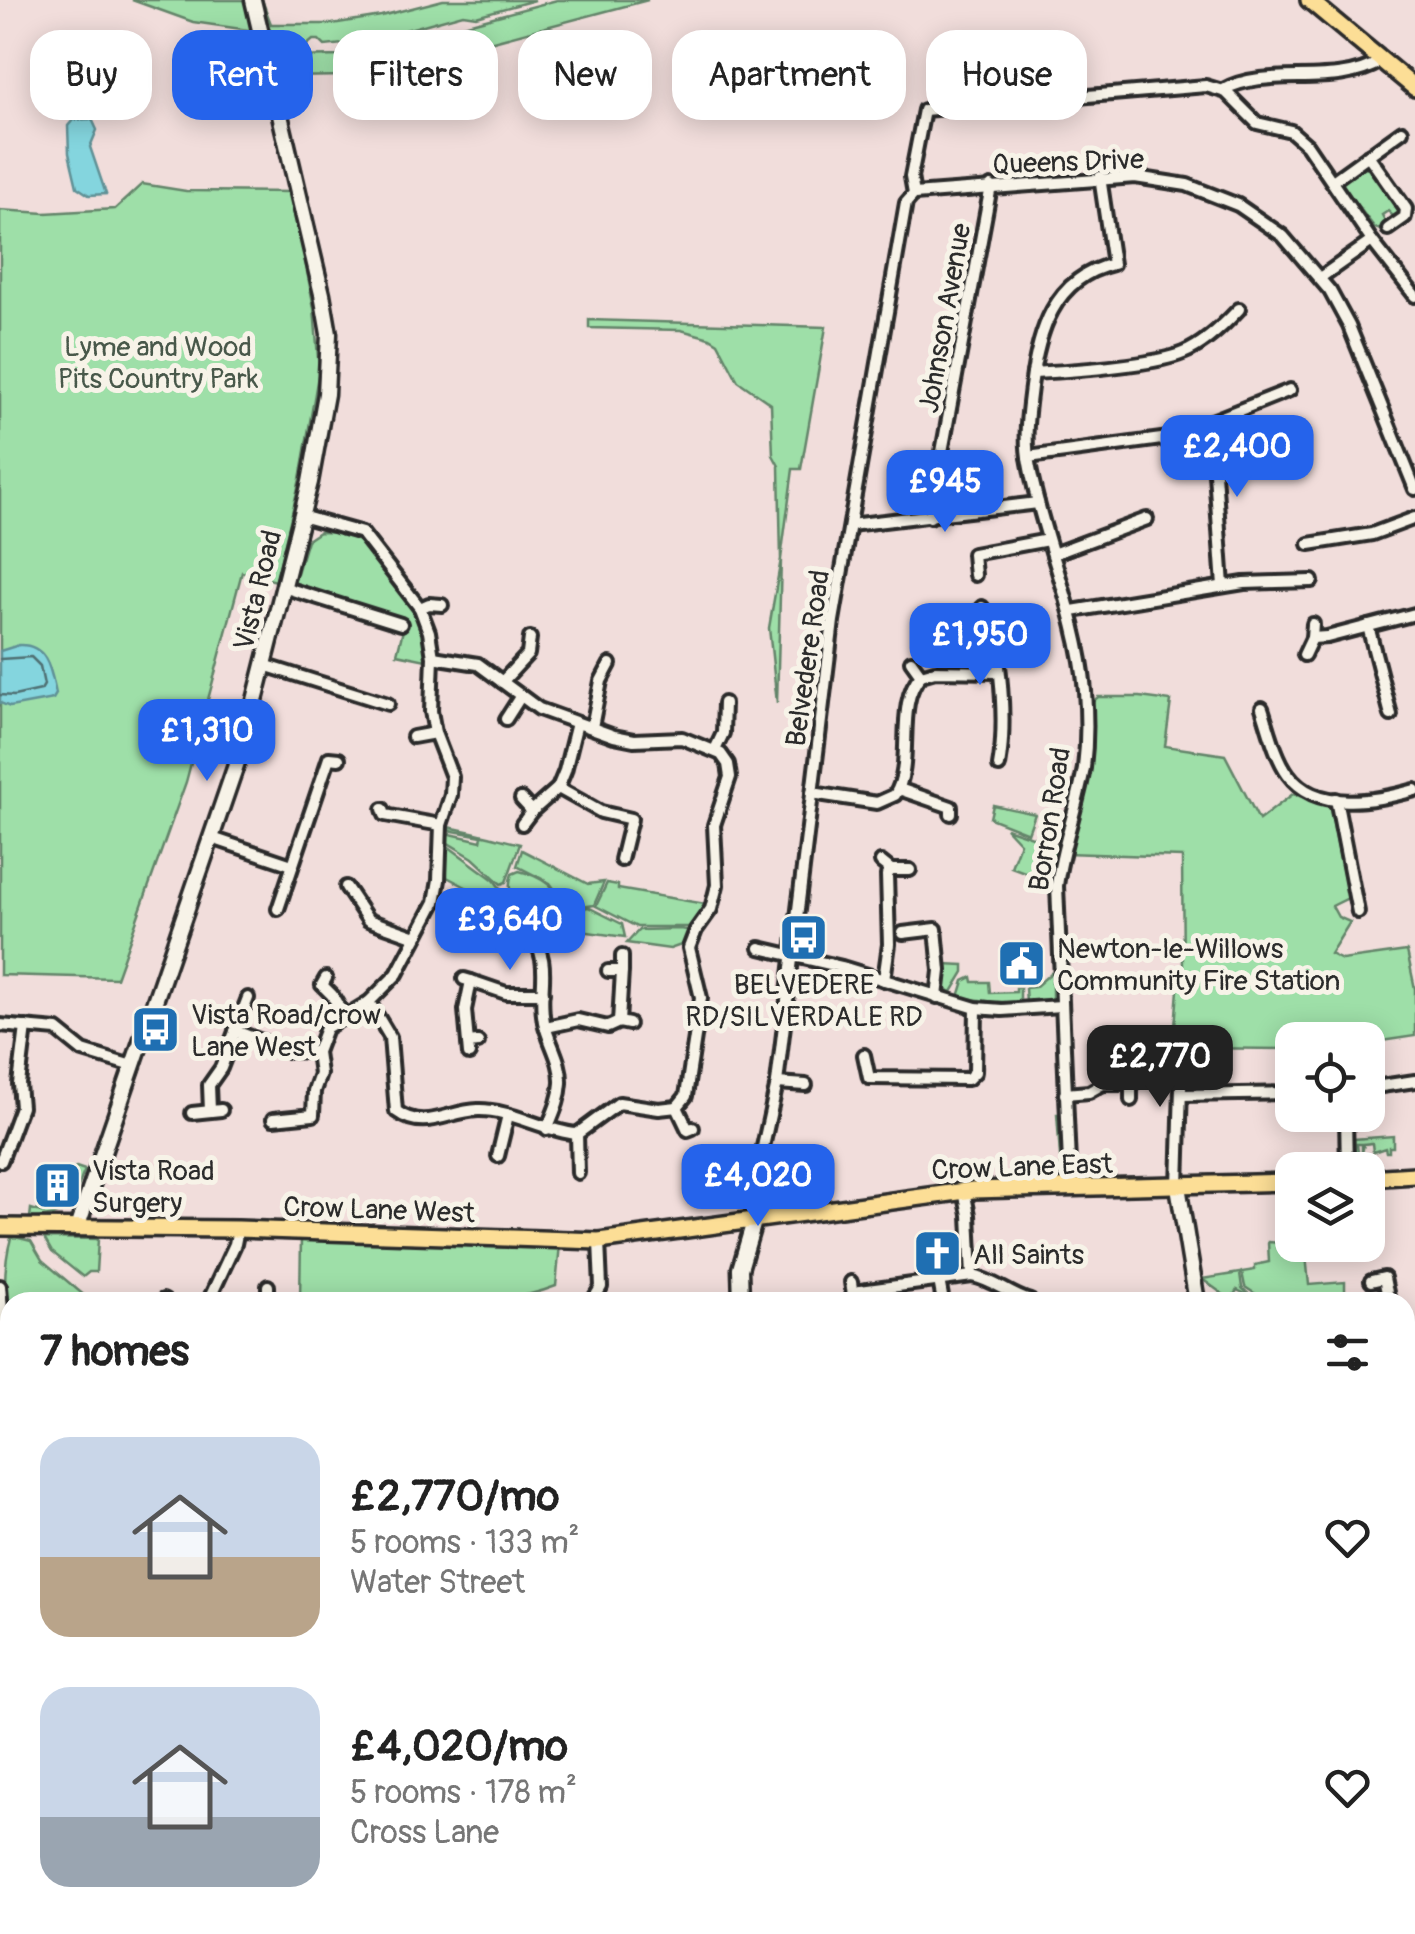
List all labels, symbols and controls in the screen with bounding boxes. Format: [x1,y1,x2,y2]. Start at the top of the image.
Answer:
chip: Buy [30,30,152,120]
chip: Rent [172,30,313,120]
chip: Filters [333,30,498,120]
chip: New [518,30,652,120]
chip: Apartment [672,30,906,120]
chip: House [926,30,1087,120]
street label: Queens Drive [992,142,1145,183]
street label: Johnson Avenue [912,220,979,416]
park label: Lyme and Wood Pits Country Park [58,330,259,397]
pin: £2,400 [1156,415,1318,500]
text: £2,400 [1183,427,1291,467]
pin: £945 [886,450,1004,535]
text: £945 [909,462,981,502]
street label: Vista Road [227,527,290,654]
street label: Belvedere Road [779,568,838,749]
pin: £1,950 [899,603,1061,688]
text: £1,950 [932,615,1028,655]
pin: £1,310 [126,699,288,784]
text: £1,310 [160,711,254,751]
street label: Borron Road [1022,745,1079,894]
pin: £3,640 [429,888,591,973]
text: £3,640 [457,900,563,940]
bus stop icon: BELVEDERE RD/SILVERDALE RD [778,911,830,963]
place label: Newton-le-Willows Community Fire Station [1057,932,1340,999]
public building icon: Newton-le-Willows Community Fire Station [996,938,1048,990]
place label: BELVEDERE RD/SILVERDALE RD [685,968,923,1035]
place label: Vista Road/crow Lane West [191,998,381,1065]
bus stop icon: Vista Road/crow Lane West [130,1004,182,1056]
map controls [1275,1022,1385,1262]
button: locate [1275,1022,1385,1132]
pin: £2,770 [1079,1025,1241,1110]
text: £2,770 [1109,1037,1211,1077]
pin: £4,020 [677,1144,839,1229]
street label: Crow Lane East [931,1147,1114,1188]
button: layers [1275,1152,1385,1262]
place label: Vista Road Surgery [92,1154,215,1221]
text: £4,020 [704,1156,812,1196]
building icon: Vista Road Surgery [31,1160,83,1212]
street label: Crow Lane West [283,1190,476,1231]
church icon: All Saints [912,1228,964,1280]
place label: All Saints [973,1238,1084,1273]
icon: filters [1320,1325,1375,1380]
text: 7 homes [40,1326,189,1378]
text: £2,770/mo [350,1471,559,1523]
icon: home [120,1477,240,1597]
icon: heart [1320,1510,1375,1565]
text: 5 rooms · 133 m² [350,1523,580,1563]
text: Water Street [350,1563,525,1603]
text: £4,020/mo [350,1721,568,1773]
icon: home [120,1727,240,1847]
icon: heart [1320,1760,1375,1815]
text: 5 rooms · 178 m² [350,1773,577,1813]
text: Cross Lane [350,1813,499,1853]

